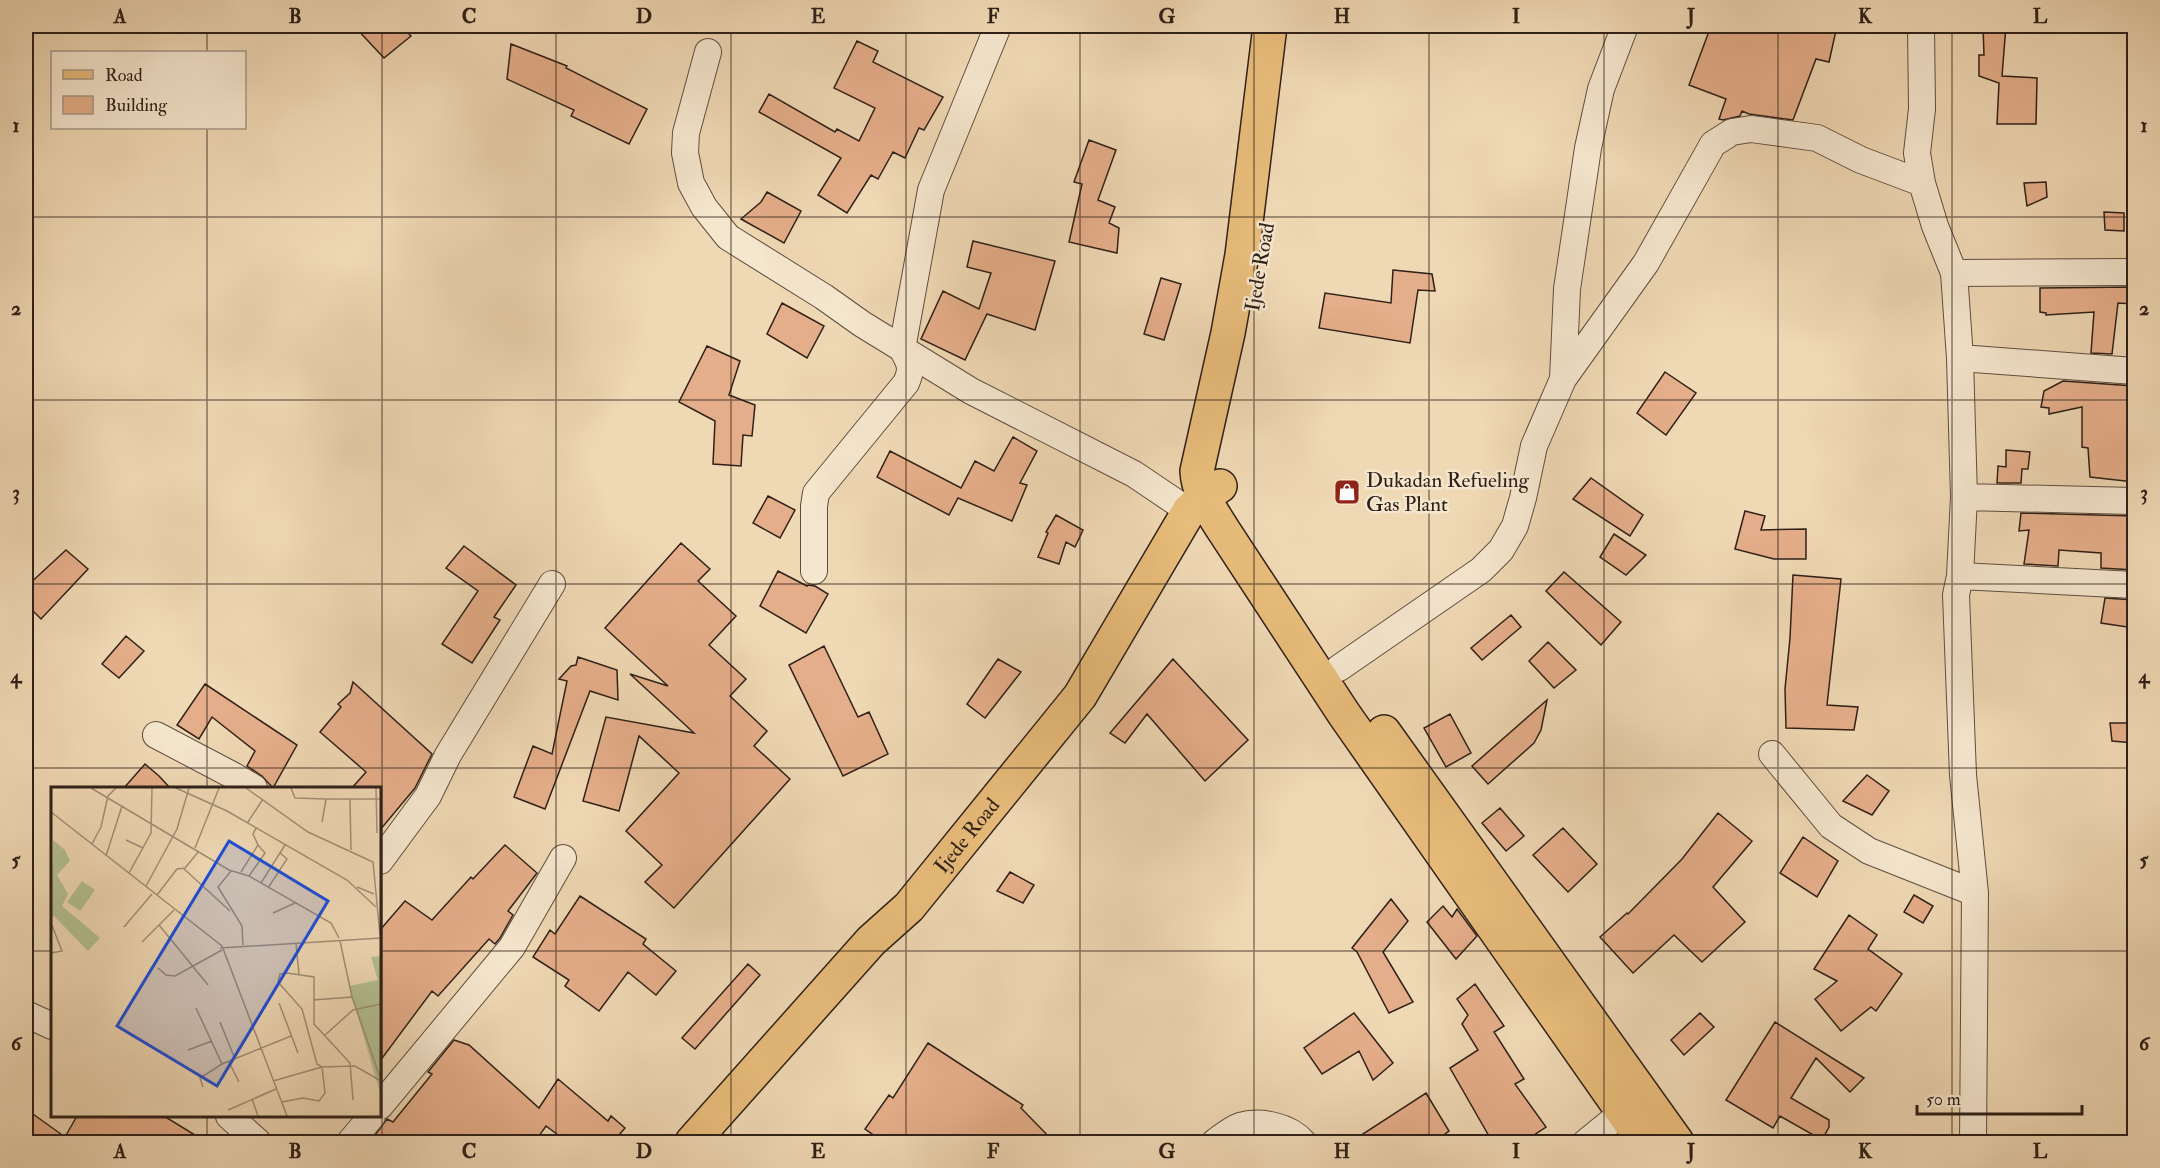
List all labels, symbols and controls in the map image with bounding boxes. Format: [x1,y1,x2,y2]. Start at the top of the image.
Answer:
text: A [113,4,127,29]
text: B [288,4,302,29]
text: C [462,4,476,29]
text: D [636,4,652,29]
text: E [811,4,826,29]
text: F [987,4,1000,29]
text: G [1159,4,1176,29]
text: H [1334,4,1350,29]
text: I [1512,4,1520,29]
text: J [1686,4,1695,29]
text: K [1858,4,1873,29]
text: L [2033,4,2048,29]
legend [51,51,246,129]
text: Road [105,64,143,87]
text: Building [105,94,168,117]
text: 1 [12,113,20,138]
text: 1 [2140,113,2148,138]
street label: Ijede Road [1239,220,1281,313]
text: 2 [11,296,21,321]
text: 2 [2139,296,2149,321]
place label: Dukadan Refueling Gas Plant [1366,467,1530,518]
shop icon: Dukadan Refueling Gas Plant [1332,477,1362,507]
text: 3 [12,480,20,505]
text: 3 [2140,480,2148,505]
text: 4 [10,664,23,689]
text: 4 [2138,664,2151,689]
inset map [51,787,381,1117]
street label: Ijede Road [928,792,1006,879]
text: 5 [12,847,22,872]
text: 5 [2140,847,2150,872]
text: 6 [11,1031,23,1056]
text: 6 [2139,1031,2151,1056]
scale bar [1917,1078,2082,1116]
text: 50 m [1926,1088,1961,1111]
text: A [113,1139,127,1164]
text: B [288,1139,302,1164]
text: C [462,1139,476,1164]
text: D [636,1139,652,1164]
text: E [811,1139,826,1164]
text: F [987,1139,1000,1164]
text: G [1159,1139,1176,1164]
text: H [1334,1139,1350,1164]
text: I [1512,1139,1520,1164]
text: J [1686,1139,1695,1164]
text: K [1858,1139,1873,1164]
text: L [2033,1139,2048,1164]

